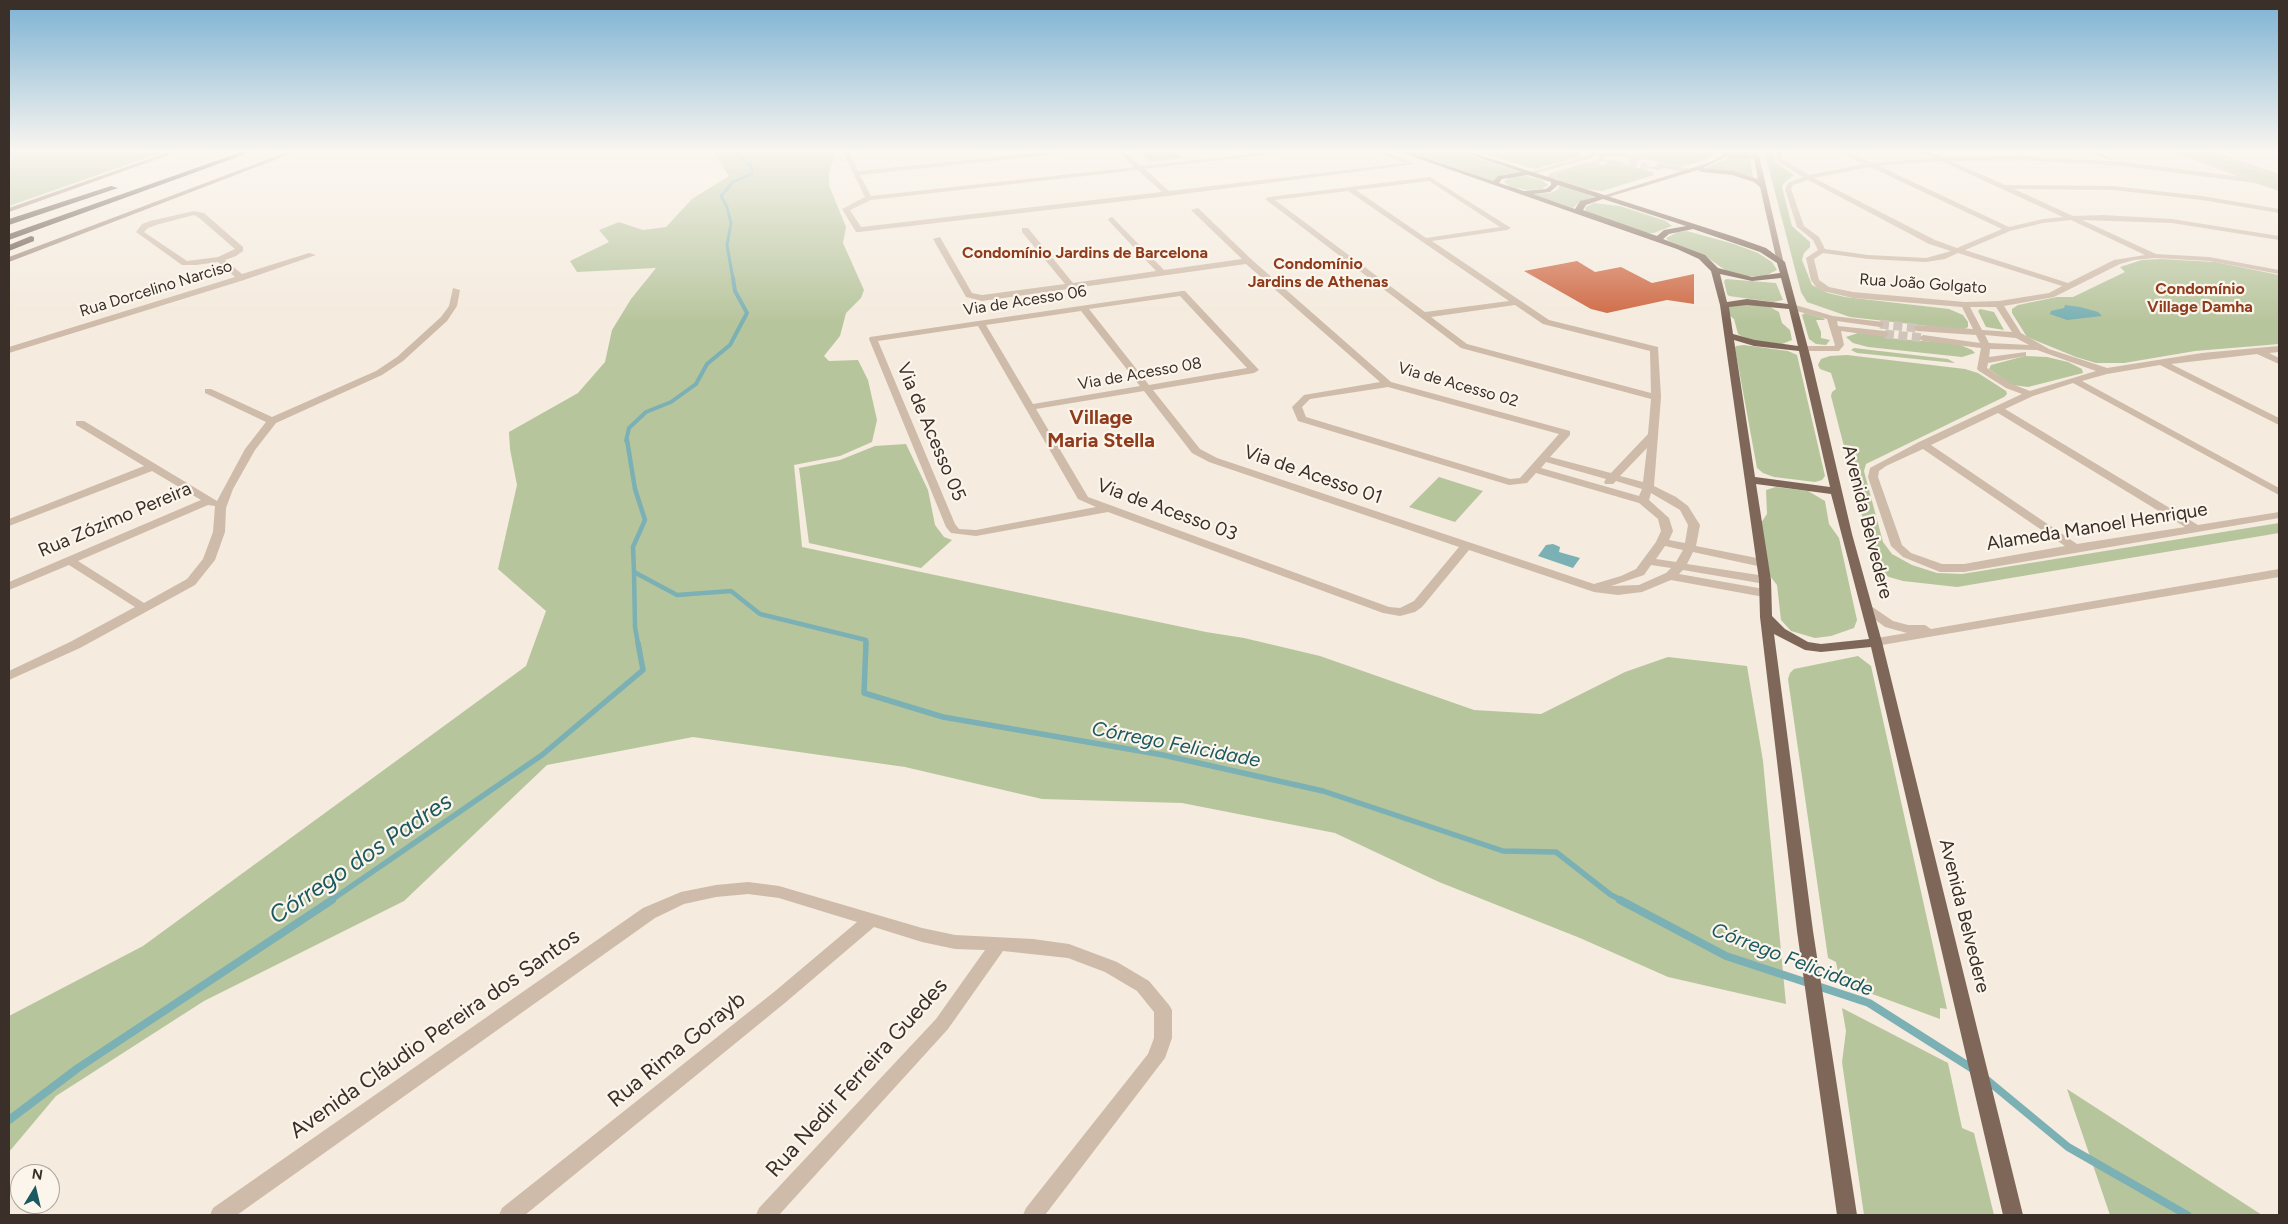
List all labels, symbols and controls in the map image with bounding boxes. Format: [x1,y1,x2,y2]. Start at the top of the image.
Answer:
district label: Condomínio Jardins de Barcelona [962,243,1208,263]
district label: Condomínio Jardins de Athenas [1248,254,1388,292]
street label: Rua Dorcelino Narciso [77,257,235,321]
street label: Rua João Golgato [1859,270,1987,298]
district label: Condomínio Village Damha [2147,279,2253,317]
street label: Via de Acesso 06 [962,282,1088,320]
street label: Via de Acesso 08 [1077,354,1203,394]
street label: Via de Acesso 05 [892,359,970,505]
street label: Via de Acesso 02 [1396,359,1520,411]
district label: Village Maria Stella [1047,406,1155,453]
street label: Via de Acesso 01 [1241,441,1385,509]
street label: Avenida Belvedere [1837,443,1897,601]
street label: Via de Acesso 03 [1094,474,1240,546]
street label: Rua Zózimo Pereira [35,477,195,563]
street label: Alameda Manoel Henrique [1985,498,2209,556]
water label: Córrego Felicidade [1090,717,1262,773]
water label: Córrego dos Padres [264,787,458,931]
street label: Avenida Belvedere [1934,837,1994,995]
water label: Córrego Felicidade [1708,918,1876,1002]
street label: Avenida Cláudio Pereira dos Santos [285,923,585,1145]
street label: Rua Nedir Ferreira Guedes [761,973,953,1183]
street label: Rua Rima Gorayb [603,986,751,1114]
north arrow [10,1164,60,1214]
text: N [31,1165,44,1184]

